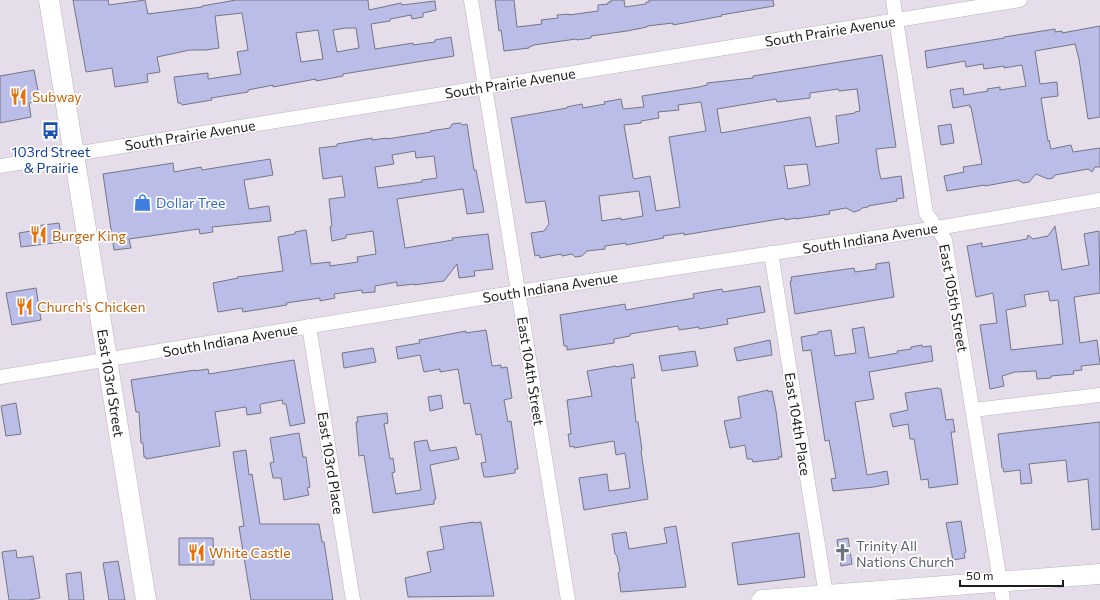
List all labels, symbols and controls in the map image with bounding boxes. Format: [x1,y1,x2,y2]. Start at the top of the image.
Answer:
street label: South Prairie Avenue [764,12,896,50]
street label: South Prairie Avenue [444,64,576,102]
restaurant icon: Subway [9,86,29,106]
place label: Subway [32,88,82,105]
street label: South Prairie Avenue [124,116,256,154]
bus stop icon: 103rd Street & Prairie [41,121,61,141]
place label: 103rd Street & Prairie [12,143,91,176]
shop icon: Dollar Tree [133,192,153,212]
place label: Dollar Tree [156,194,225,211]
street label: South Indiana Avenue [801,219,939,257]
restaurant icon: Burger King [29,225,49,245]
place label: Burger King [52,227,127,244]
street label: East 105th Street [936,243,972,354]
street label: South Indiana Avenue [481,268,619,306]
restaurant icon: Church's Chicken [14,296,34,316]
place label: Church's Chicken [37,298,145,315]
street label: East 104th Street [514,315,548,427]
street label: South Indiana Avenue [161,320,299,360]
street label: East 103rd Street [94,328,128,438]
street label: East 104th Place [781,371,815,477]
street label: East 103rd Place [315,411,347,515]
place label: Trinity All Nations Church [856,537,954,570]
restaurant icon: White Castle [186,542,206,562]
church icon: Trinity All Nations Church [833,543,853,563]
place label: White Castle [209,544,291,561]
scale bar [960,562,1063,588]
text: 50 m [966,568,994,582]

